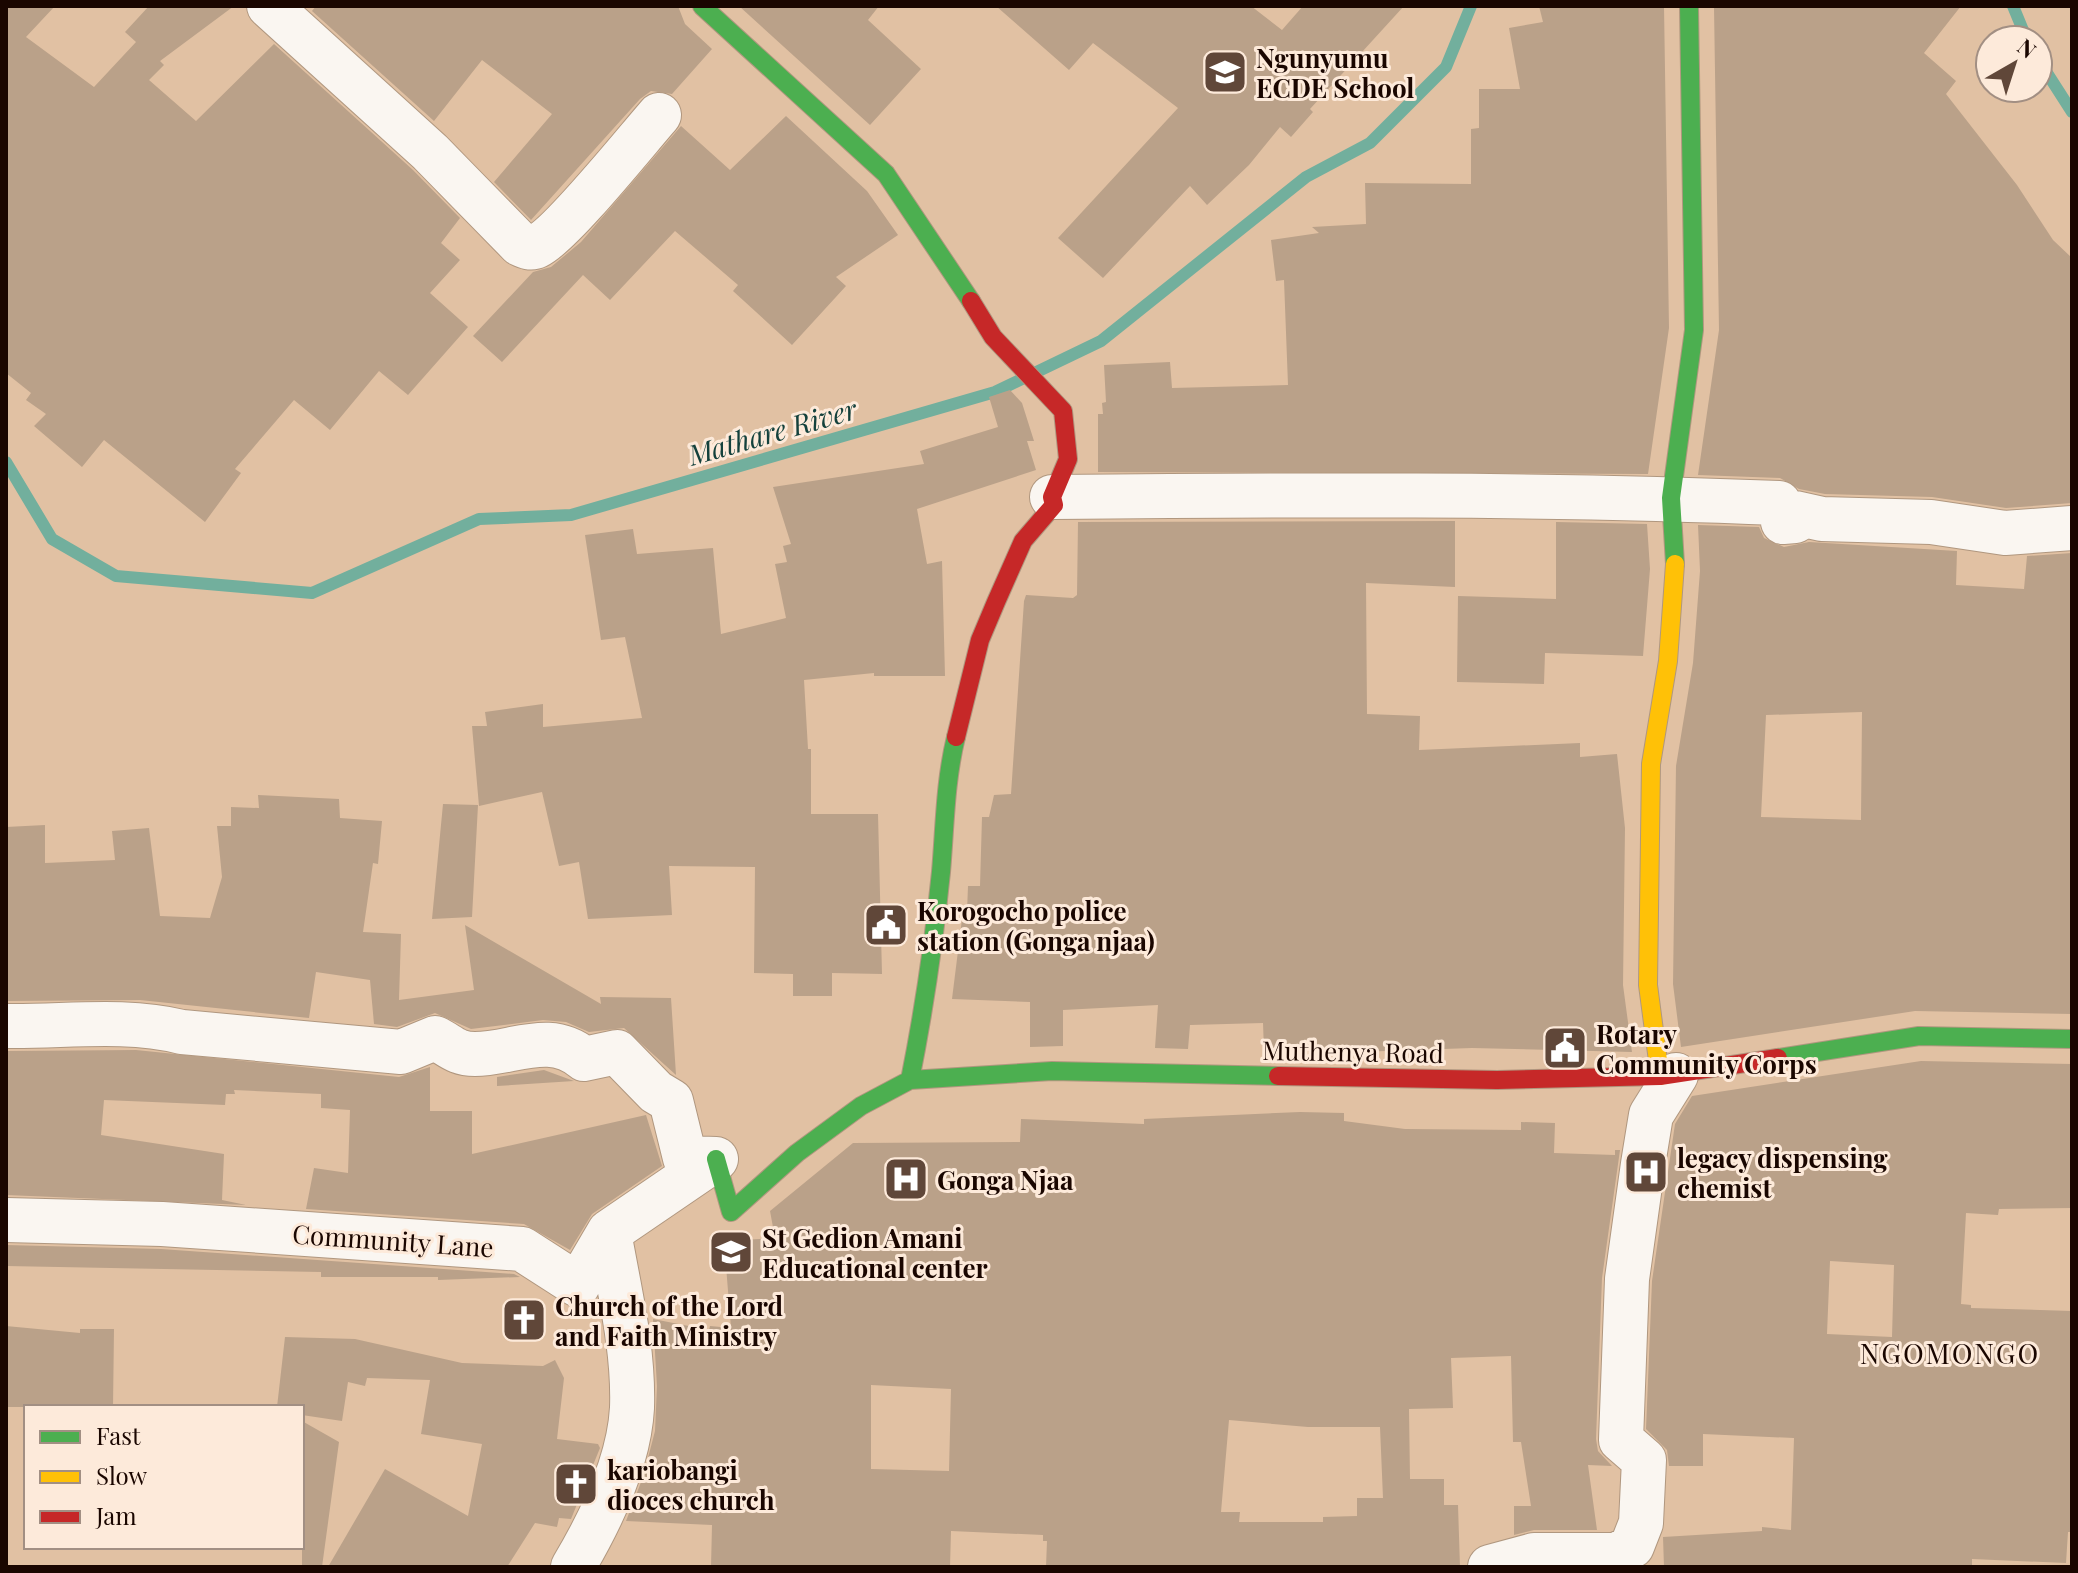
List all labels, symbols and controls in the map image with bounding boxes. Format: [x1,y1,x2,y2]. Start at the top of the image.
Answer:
north arrow [1974,24,2054,104]
text: N [2012,31,2043,64]
place label: Ngunyumu ECDE School [1256,40,1414,105]
school or university icon: Ngunyumu ECDE School [1201,48,1249,96]
water label: Mathare River [682,389,862,473]
place label: Korogocho police station (Gonga njaa) [917,893,1155,958]
public building icon: Korogocho police station (Gonga njaa) [862,901,910,949]
place label: Rotary Community Corps [1596,1016,1817,1081]
public building icon: Rotary Community Corps [1541,1024,1589,1072]
street label: Muthenya Road [1262,1032,1444,1070]
place label: legacy dispensing chemist [1677,1140,1888,1205]
hospital icon: legacy dispensing chemist [1622,1148,1670,1196]
hospital icon: Gonga Njaa [882,1155,930,1203]
place label: Gonga Njaa [937,1162,1074,1197]
street label: Community Lane [291,1216,495,1264]
place label: St Gedion Amani Educational center [762,1220,988,1285]
school or university icon: St Gedion Amani Educational center [707,1228,755,1276]
place label: Church of the Lord and Faith Ministry [555,1288,784,1353]
church icon: Church of the Lord and Faith Ministry [500,1296,548,1344]
district label: NGOMONGO [1860,1334,2040,1371]
legend [24,1405,304,1549]
text: Fast [96,1419,141,1451]
place label: kariobangi dioces church [607,1452,775,1517]
text: Slow [96,1459,148,1491]
church icon: kariobangi dioces church [552,1460,600,1508]
text: Jam [95,1499,137,1531]

